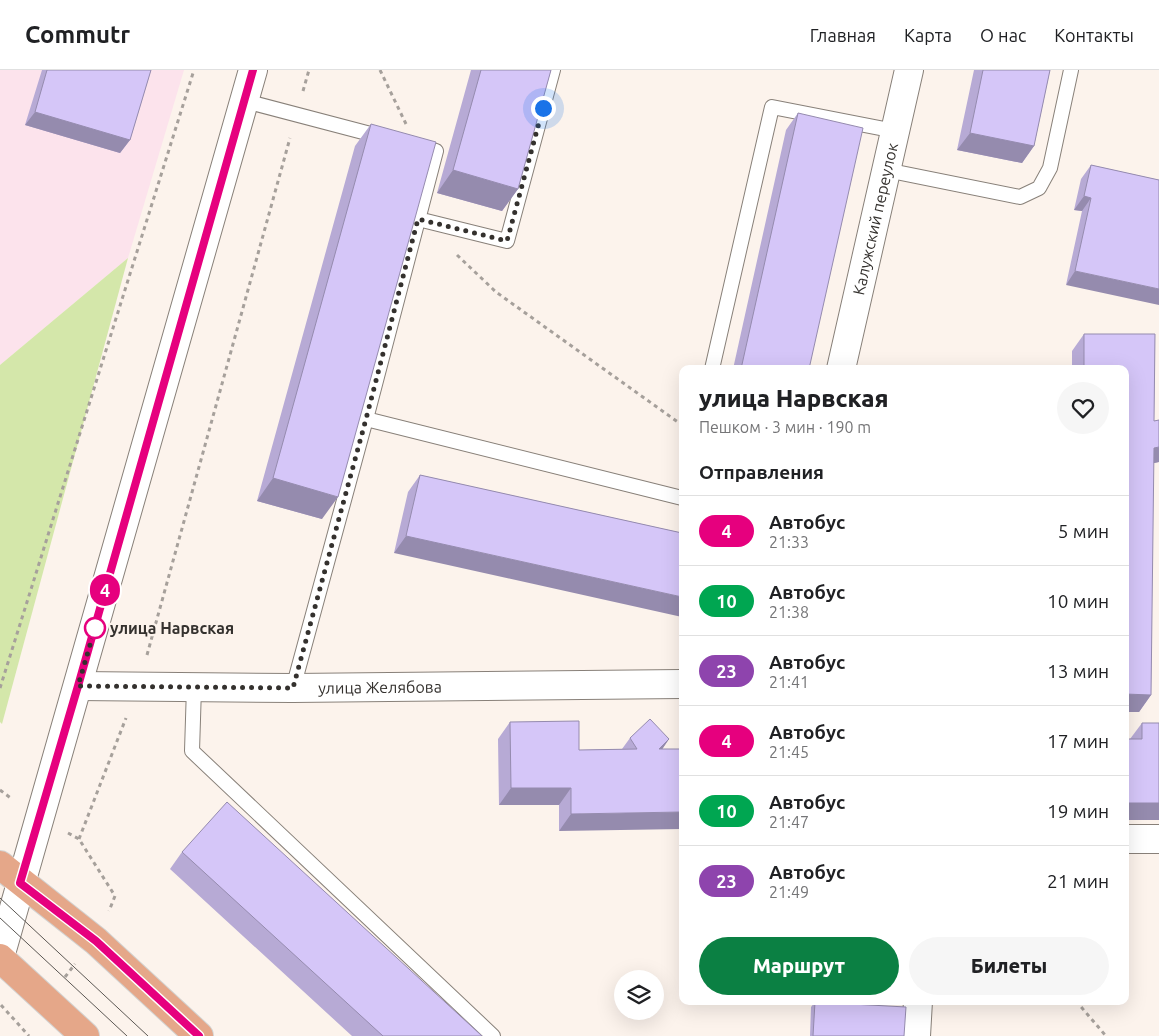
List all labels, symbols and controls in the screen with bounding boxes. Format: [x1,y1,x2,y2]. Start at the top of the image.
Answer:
text: Commutr [25,21,130,48]
text: Главная [810,25,876,45]
text: Карта [904,25,952,45]
text: О нас [980,25,1026,45]
text: Контакты [1054,25,1134,45]
your location [531,96,556,121]
street label: Калужский переулок [849,141,901,297]
button: heart [1057,382,1109,434]
text: улица Нарвская [699,385,889,412]
text: Пешком · 3 мин · 190 m [699,418,871,436]
text: Отправления [699,461,824,483]
text: Автобус [769,511,845,533]
text: 5 мин [1058,520,1109,542]
text: 4 [721,521,732,541]
text: 21:33 [769,533,809,551]
line badge: 4 [89,574,121,606]
text: 4 [100,580,110,600]
text: Автобус [769,581,845,603]
text: 10 мин [1047,590,1109,612]
text: 10 [716,591,737,611]
text: 21:38 [769,603,809,621]
marker: улица Нарвская [84,617,106,639]
place label: улица Нарвская [110,619,234,637]
text: Автобус [769,651,845,673]
text: 13 мин [1047,660,1109,682]
text: 23 [716,661,737,681]
text: 21:41 [769,673,809,691]
street label: улица Желябова [318,677,442,697]
text: Автобус [769,721,845,743]
text: 17 мин [1047,730,1109,752]
text: 4 [721,731,732,751]
text: 21:45 [769,743,809,761]
text: Автобус [769,791,845,813]
text: 19 мин [1047,800,1109,822]
text: 10 [716,801,737,821]
text: 21:47 [769,813,809,831]
text: Автобус [769,861,845,883]
text: 21 мин [1047,870,1109,892]
text: 23 [716,871,737,891]
text: 21:49 [769,883,809,901]
button: Маршрут [699,937,899,995]
button: Билеты [909,937,1109,995]
map controls [614,970,664,1020]
button: layers [614,970,664,1020]

